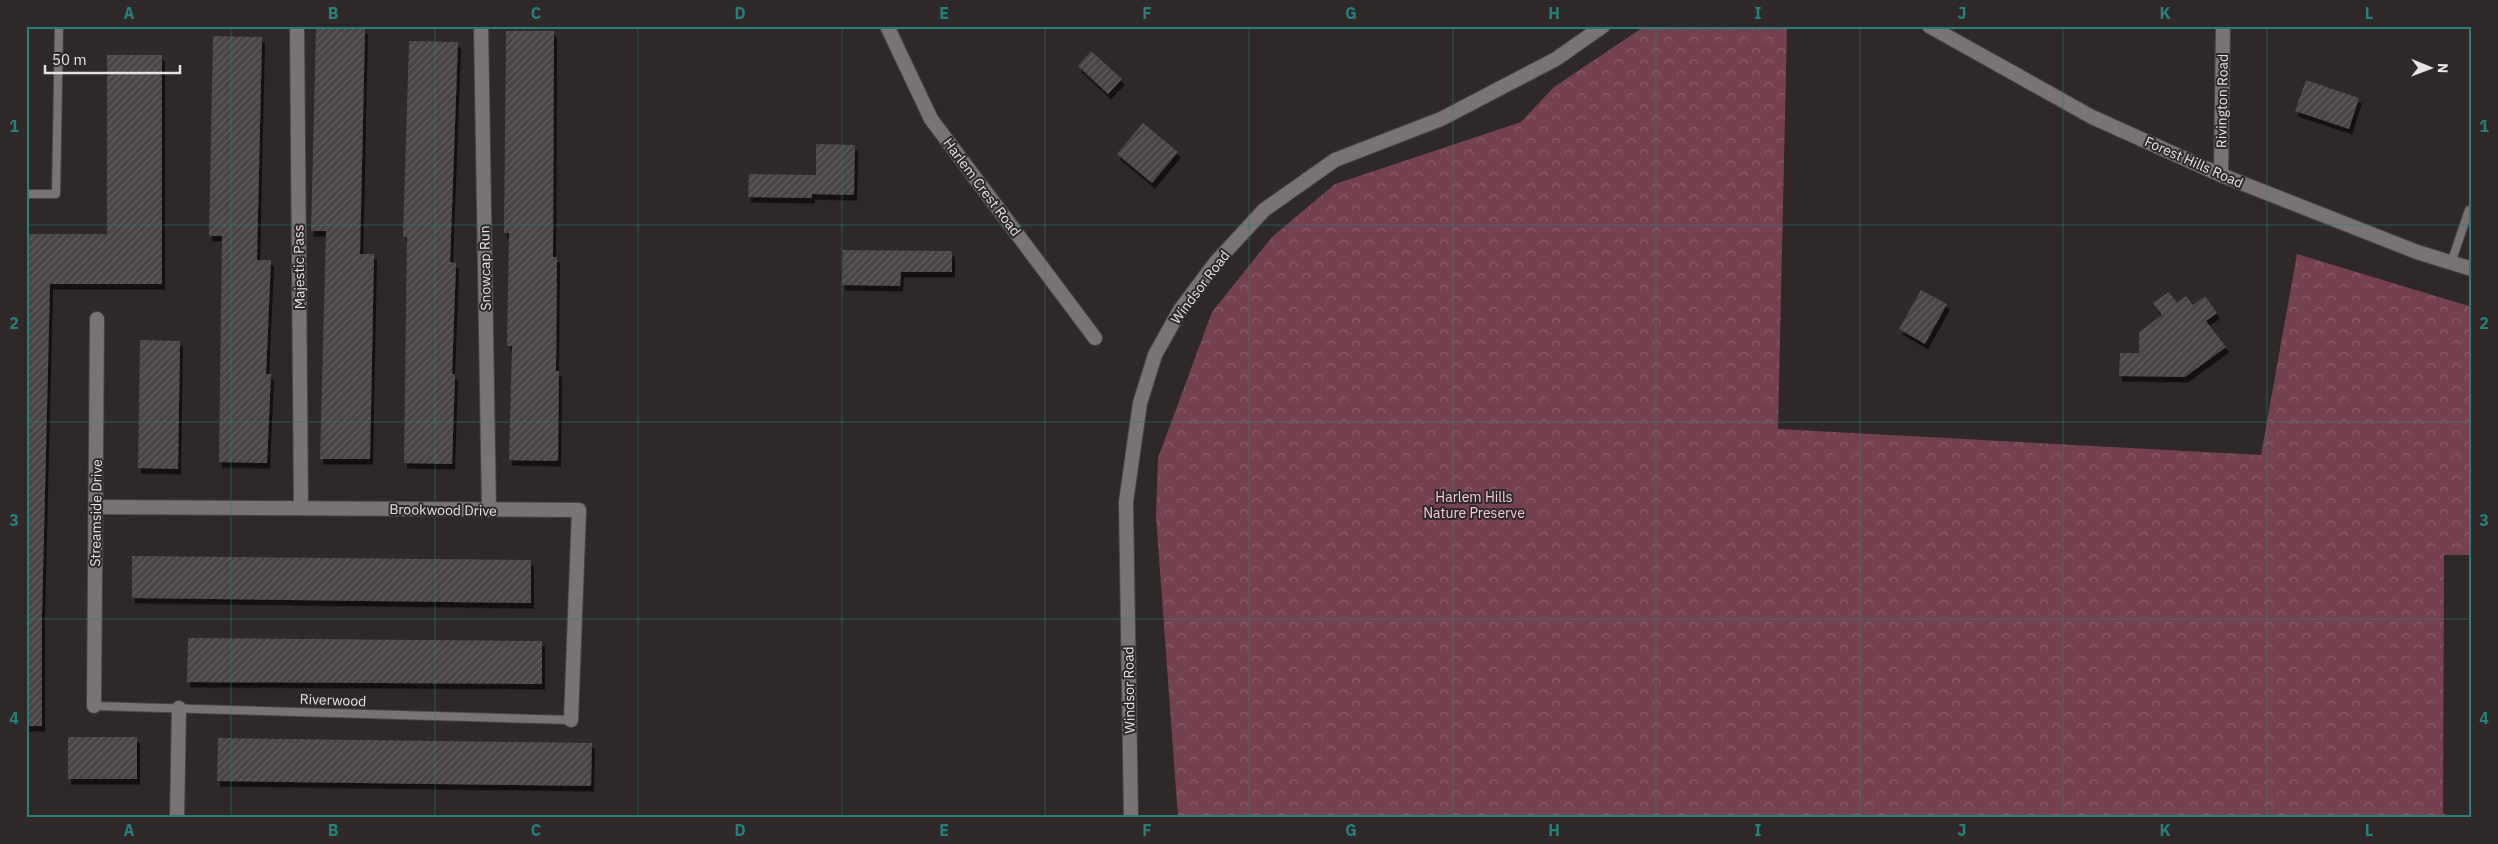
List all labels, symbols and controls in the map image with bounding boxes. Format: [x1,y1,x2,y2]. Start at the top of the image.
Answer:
text: A [124,3,135,23]
text: B [328,3,339,23]
text: C [531,3,541,23]
text: D [734,3,746,23]
text: E [939,3,949,23]
text: F [1142,3,1152,23]
text: G [1345,3,1357,23]
text: H [1548,3,1560,23]
text: I [1755,3,1762,23]
text: J [1958,3,1966,23]
text: K [2159,3,2171,23]
text: L [2365,3,2373,23]
scale bar [45,42,180,74]
north arrow [2406,42,2456,92]
text: 50 m [52,50,87,69]
street label: Rivington Road [2212,54,2232,148]
text: N [2434,63,2452,73]
text: 1 [9,116,19,136]
text: 1 [2479,116,2489,136]
street label: Forest Hills Road [2142,132,2246,192]
street label: Harlem Crest Road [939,134,1025,240]
street label: Majestic Pass [289,224,309,310]
street label: Snowcap Run [475,225,495,311]
street label: Windsor Road [1167,247,1233,327]
text: 2 [9,313,19,333]
text: 2 [2479,313,2489,333]
street label: Streamside Drive [86,459,106,567]
park label: Harlem Hills Nature Preserve [1423,488,1525,522]
street label: Brookwood Drive [389,500,497,520]
text: 3 [9,510,19,530]
text: 3 [2479,510,2489,530]
street label: Windsor Road [1119,646,1139,734]
street label: Riverwood [299,690,367,710]
text: 4 [9,708,19,728]
text: 4 [2479,708,2489,728]
text: A [124,820,135,840]
text: B [328,820,339,840]
text: C [531,820,541,840]
text: D [734,820,746,840]
text: E [939,820,949,840]
text: F [1142,820,1152,840]
text: G [1345,820,1357,840]
text: H [1548,820,1560,840]
text: I [1755,820,1762,840]
text: J [1958,820,1966,840]
text: K [2159,820,2171,840]
text: L [2365,820,2373,840]

